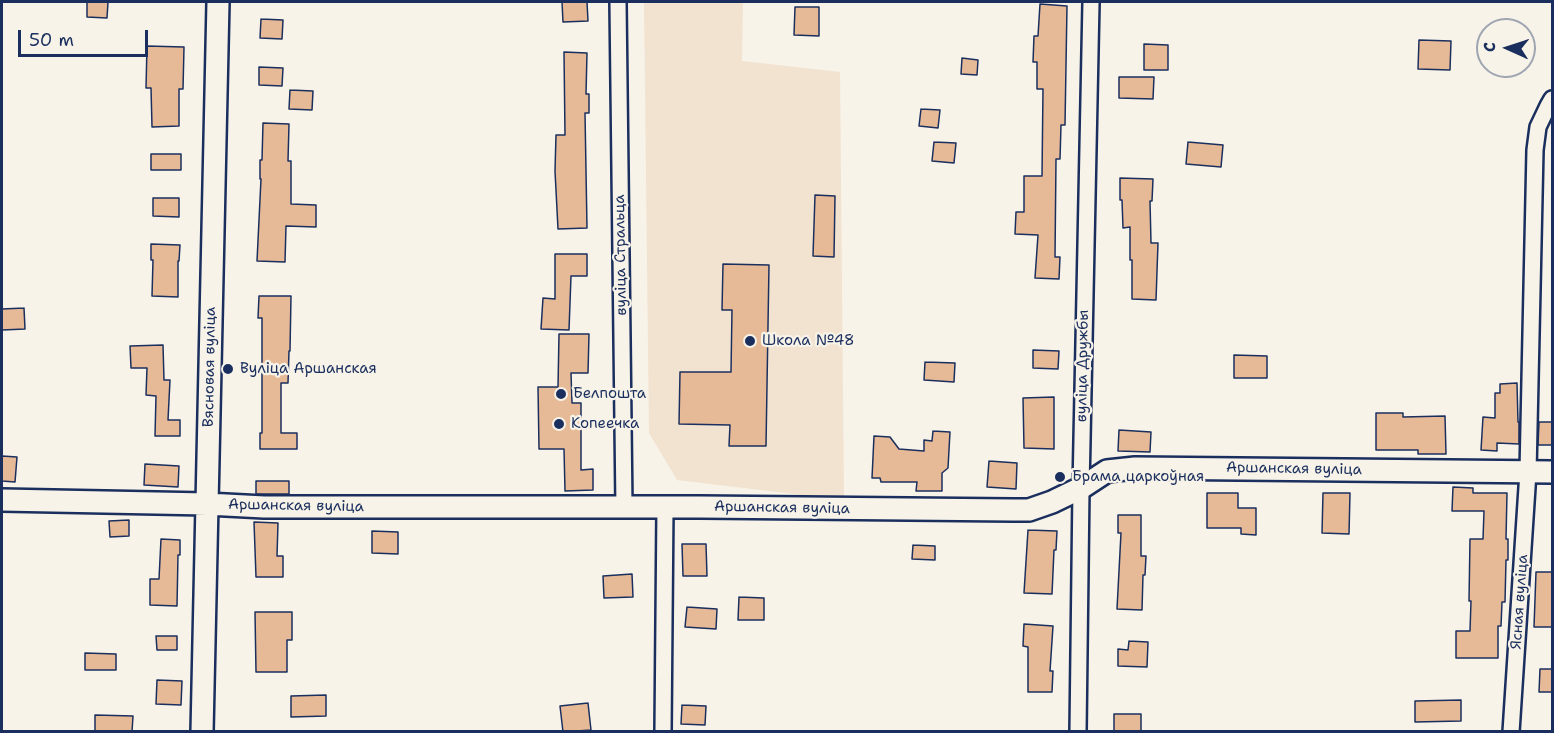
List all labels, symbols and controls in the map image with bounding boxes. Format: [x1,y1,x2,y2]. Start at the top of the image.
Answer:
scale bar [21,18,152,56]
north arrow [1476,18,1536,78]
text: 50 m [29,28,74,52]
text: С [1479,42,1500,53]
street label: вуліца Стральца [611,194,631,316]
street label: Вясновая вуліца [200,307,220,427]
street label: вуліца Дружбы [1073,310,1093,422]
place label: Школа №48 [762,332,854,350]
marker: Школа №48 [743,334,757,348]
place label: Вуліца Аршанская [240,360,377,378]
marker: Вуліца Аршанская [221,362,235,376]
place label: Белпошта [573,385,646,403]
marker: Белпошта [554,387,568,401]
place label: Копеечка [571,415,639,433]
marker: Копеечка [552,417,566,431]
street label: Аршанская вуліца [1226,459,1362,479]
place label: Брама царкоўная [1072,468,1204,486]
marker: Брама царкоўная [1053,470,1067,484]
street label: Аршанская вуліца [228,496,364,516]
street label: Аршанская вуліца [714,498,850,518]
street label: Ясная вуліца [1508,554,1532,650]

